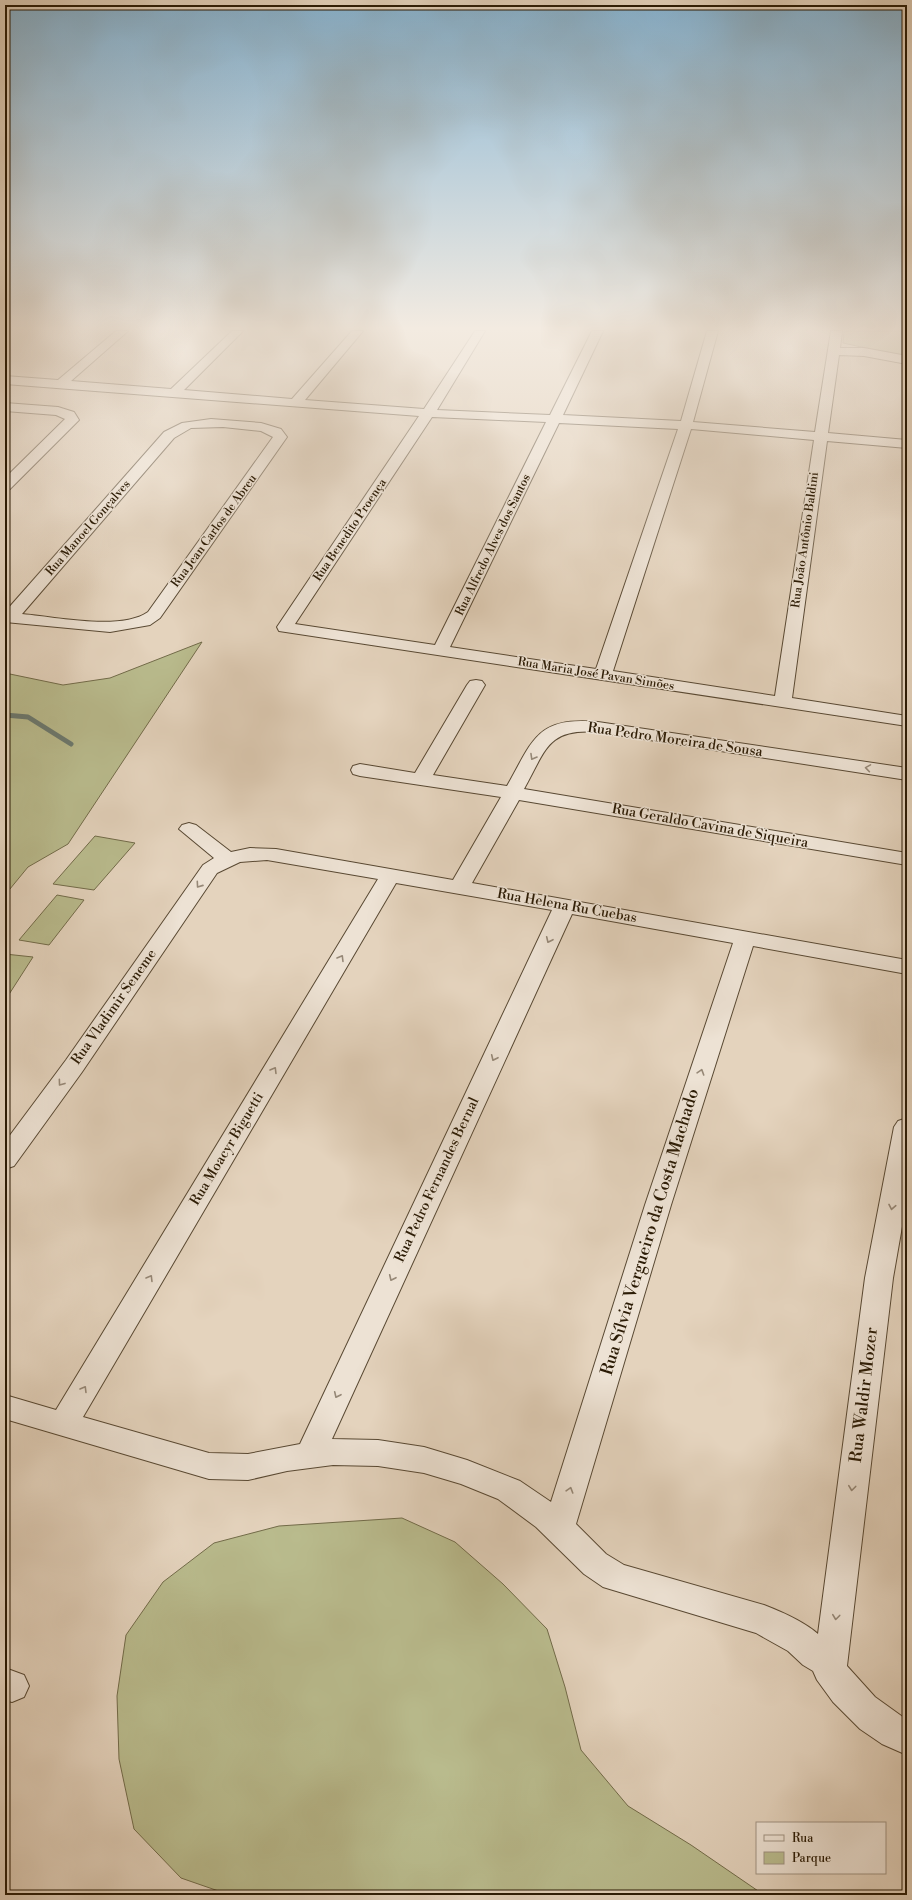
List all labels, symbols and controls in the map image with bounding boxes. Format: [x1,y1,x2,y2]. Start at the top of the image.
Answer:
street label: Rua Jean Carlos de Abreu [168,471,260,590]
street label: Rua João Antônio Baldini [788,471,822,609]
street label: Rua Alfredo Alves dos Santos [452,472,534,618]
street label: Rua Benedito Proença [310,475,390,584]
street label: Rua Manoel Gonçalves [42,477,134,579]
street label: Rua Maria José Pavan Simões [517,654,675,694]
street label: Rua Pedro Moreira de Sousa [586,719,765,761]
one-way arrow [530,753,537,760]
one-way arrow [865,765,872,773]
street label: Rua Geraldo Cavina de Siqueira [610,800,811,852]
one-way arrow [197,880,204,887]
street label: Rua Helena Ru Cuebas [496,885,638,927]
one-way arrow [545,937,553,944]
street label: Rua Vladimir Seneme [67,946,161,1068]
one-way arrow [336,955,343,962]
one-way arrow [491,1054,499,1061]
one-way arrow [269,1067,276,1074]
one-way arrow [696,1069,705,1076]
one-way arrow [59,1079,66,1086]
street label: Rua Sílvia Vergueiro da Costa Machado [596,1086,704,1378]
street label: Rua Moacyr Biguetti [186,1089,268,1209]
street label: Rua Pedro Fernandes Bernal [391,1095,483,1265]
one-way arrow [888,1204,897,1210]
one-way arrow [388,1274,396,1281]
one-way arrow [145,1275,153,1282]
street label: Rua Waldir Mozer [845,1326,883,1464]
one-way arrow [79,1386,86,1394]
one-way arrow [334,1391,342,1399]
one-way arrow [848,1485,857,1491]
one-way arrow [566,1487,574,1494]
one-way arrow [832,1614,841,1620]
legend [756,1822,886,1874]
text: Rua [792,1831,814,1846]
text: Parque [792,1851,831,1866]

